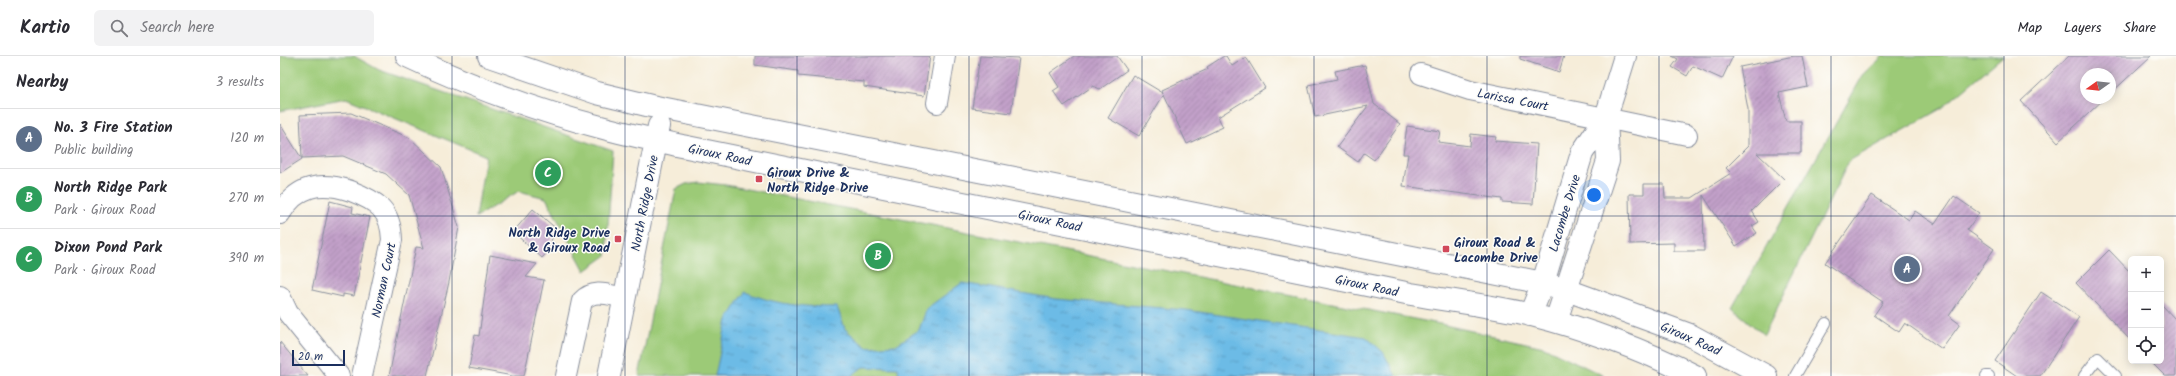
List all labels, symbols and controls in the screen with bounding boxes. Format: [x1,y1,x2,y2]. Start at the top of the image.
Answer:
search box [94,10,374,46]
text: Kartio [20,13,70,43]
text: Search here [140,16,214,40]
icon: search [108,17,130,39]
text: Map [2018,17,2042,39]
text: Layers [2064,17,2102,39]
text: Share [2124,17,2156,39]
north arrow [2080,68,2116,104]
text: Nearby [16,69,68,96]
text: 3 results [216,72,264,93]
street label: Larissa Court [1475,83,1551,118]
text: No. 3 Fire Station [54,116,173,140]
text: A [25,128,33,149]
text: 120 m [230,128,264,149]
street label: Giroux Road [686,139,754,173]
text: Public building [54,140,133,161]
street label: North Ridge Drive [626,153,665,253]
pin: C [535,158,561,188]
place label: Giroux Drive & North Ridge Drive [767,163,869,199]
street label: Lacombe Drive [1544,172,1587,255]
marker: Giroux Drive & North Ridge Drive [754,174,764,184]
text: North Ridge Park [54,176,167,200]
your location [1584,185,1604,205]
text: B [25,188,33,209]
text: 270 m [228,188,264,209]
text: Park · Giroux Road [54,200,155,221]
street label: Giroux Road [1016,205,1084,239]
place label: North Ridge Drive & Giroux Road [509,223,611,259]
place label: Giroux Road & Lacombe Drive [1454,233,1539,269]
marker: North Ridge Drive & Giroux Road [613,234,623,244]
text: Dixon Pond Park [54,236,162,260]
street label: Norman Court [366,240,403,320]
pin: B [865,241,891,271]
marker: Giroux Road & Lacombe Drive [1441,244,1451,254]
text: C [25,248,33,269]
text: 390 m [228,248,264,269]
pin: A [1894,254,1920,284]
map controls [2128,256,2164,364]
button: + [2128,256,2164,292]
text: Park · Giroux Road [54,260,155,281]
street label: Giroux Road [1333,270,1401,304]
button: − [2128,292,2164,328]
street label: Giroux Road [1657,317,1725,362]
button: locate [2128,328,2164,364]
scale bar [292,348,345,367]
text: 20 m [298,348,323,366]

